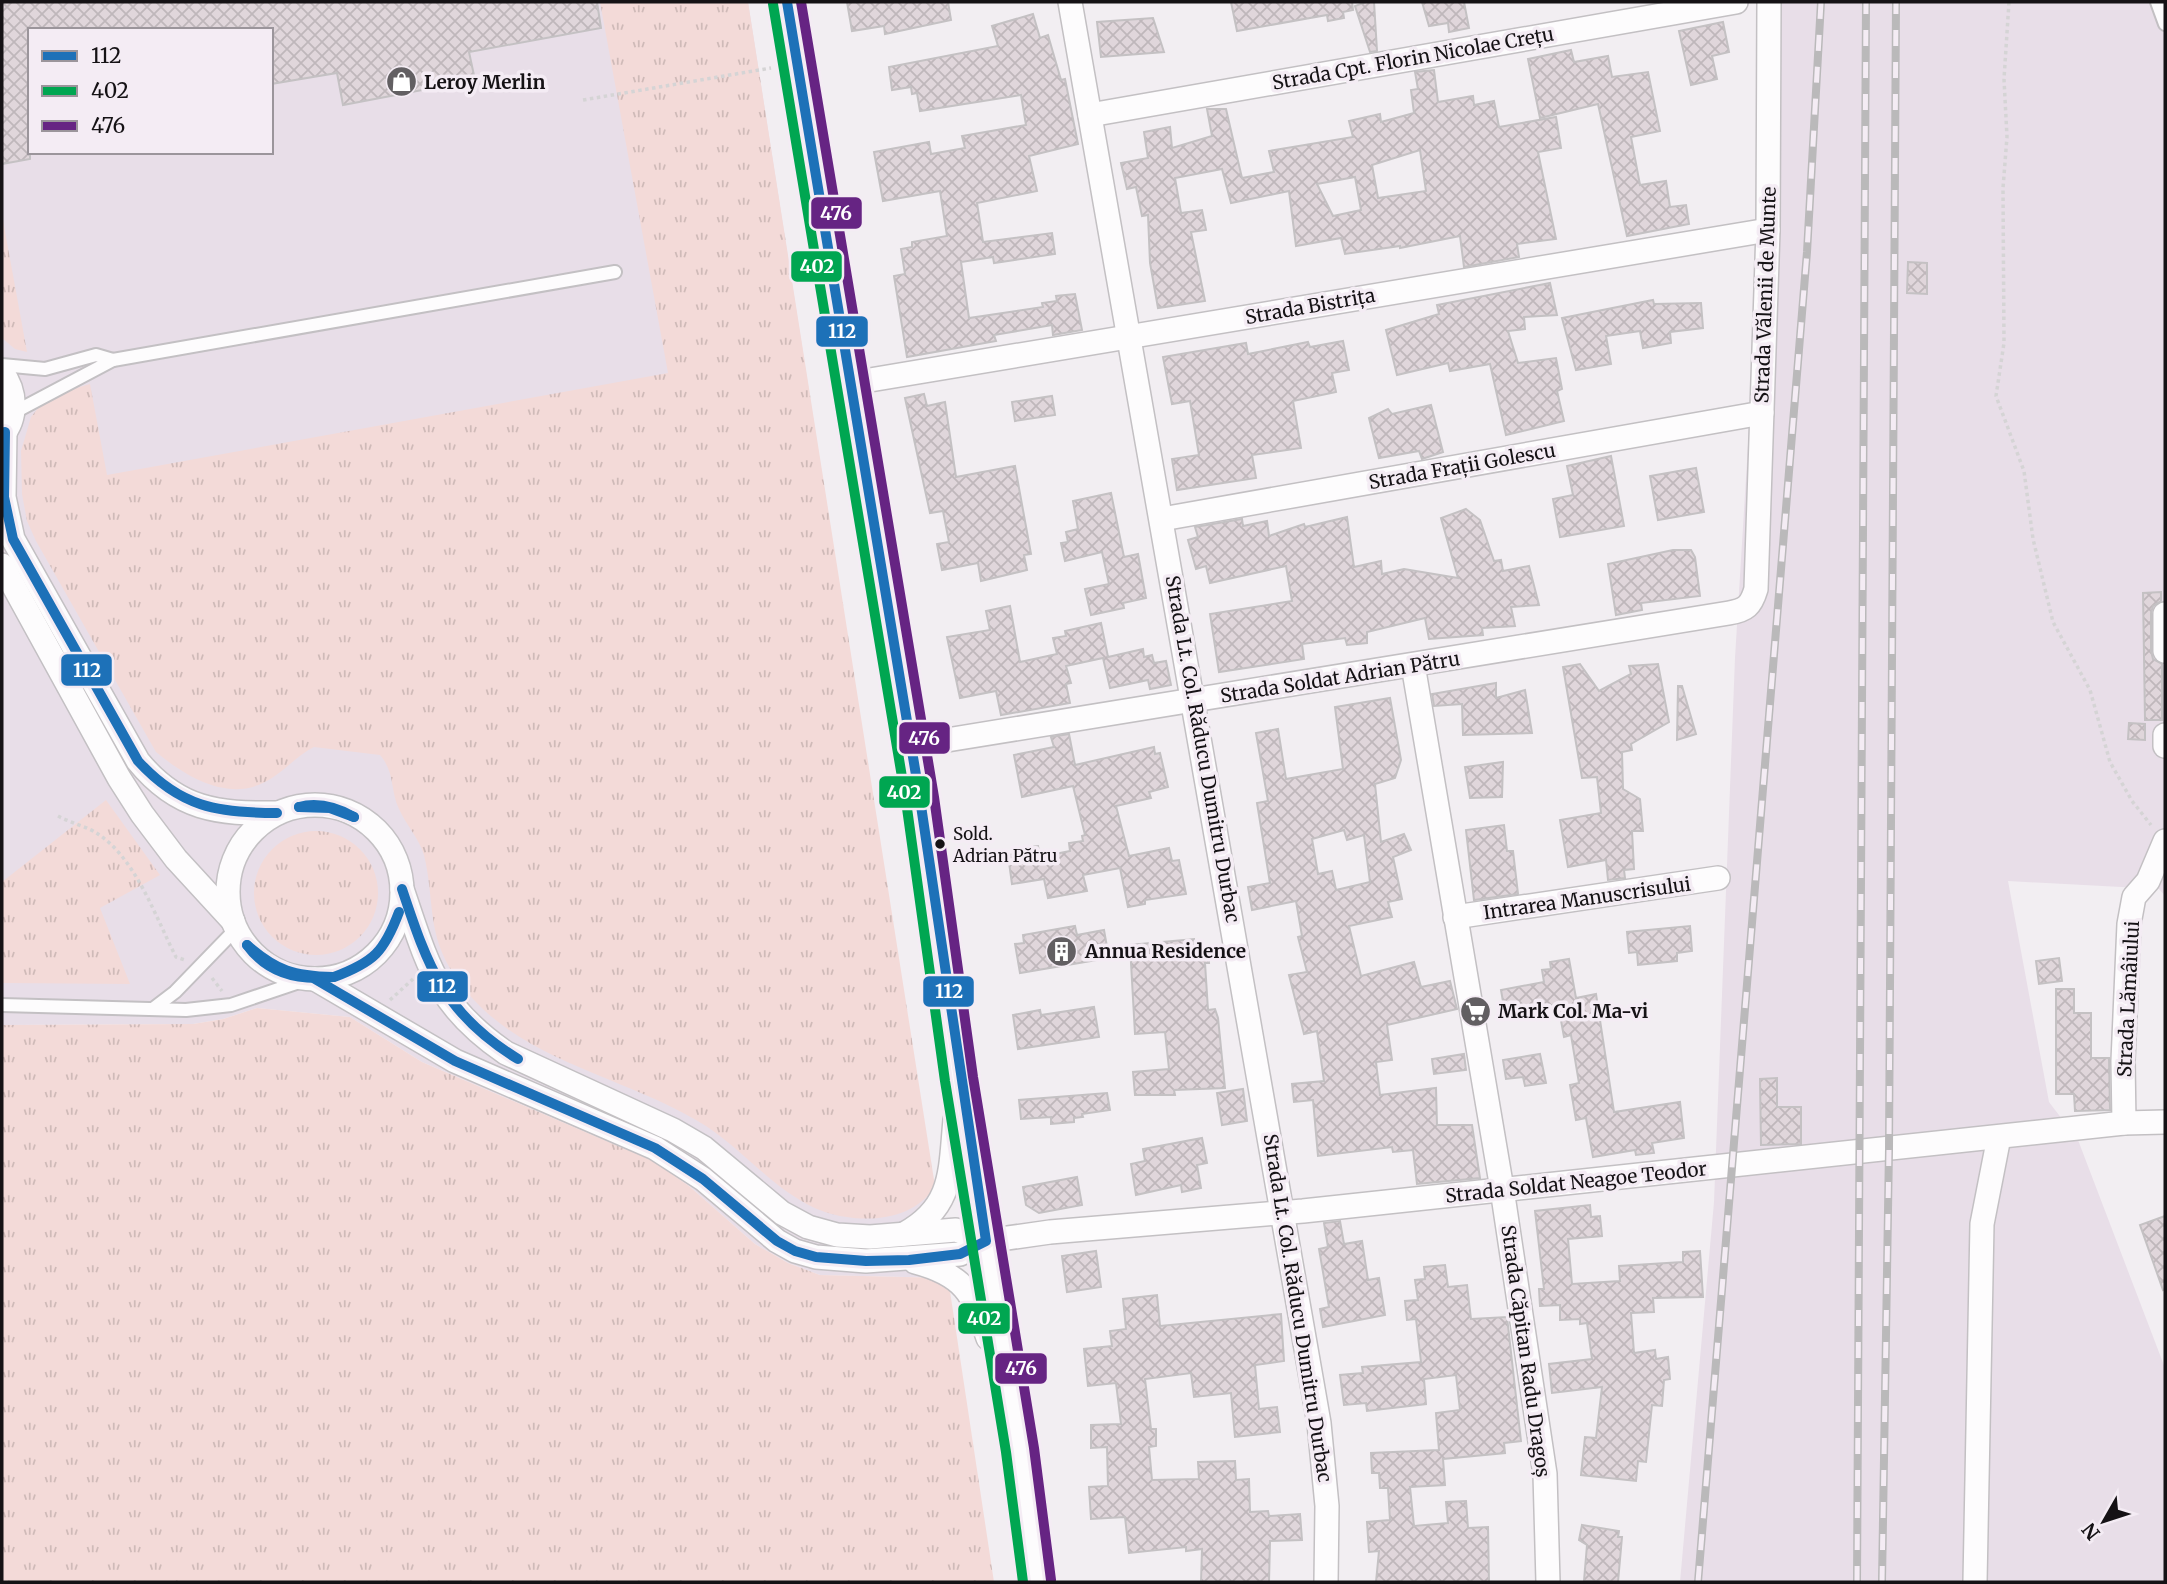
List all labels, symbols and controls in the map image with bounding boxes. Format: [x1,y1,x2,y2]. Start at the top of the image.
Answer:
street label: Strada Cpt. Florin Nicolae Crețu [1270,21,1556,96]
legend [28,28,273,154]
text: 112 [91,42,122,69]
shop icon: Leroy Merlin [384,65,418,99]
place label: Leroy Merlin [424,70,545,94]
text: 402 [91,77,129,104]
text: 476 [91,112,125,139]
street label: Strada Vălenii de Munte [1749,186,1781,404]
line badge: 476 [810,196,863,230]
text: 476 [820,201,852,225]
line badge: 402 [790,250,843,283]
text: 402 [799,254,835,278]
street label: Strada Bistrița [1243,283,1377,330]
line badge: 112 [815,315,869,348]
text: 112 [828,319,856,343]
street label: Strada Frații Golescu [1367,438,1558,495]
street label: Strada Lt. Col. Răducu Dumitru Durbac [1161,573,1245,925]
street label: Strada Soldat Adrian Pătru [1218,646,1462,708]
line badge: 112 [60,653,113,687]
text: 112 [73,658,101,682]
line badge: 476 [898,721,951,755]
text: 476 [908,726,940,750]
line badge: 402 [878,775,931,809]
text: 402 [886,780,922,804]
place label: Sold. Adrian Pătru [952,823,1058,867]
marker: Sold. Adrian Pătru [933,837,947,851]
street label: Intrarea Manuscrisului [1482,872,1692,924]
street label: Strada Lămâiului [2112,920,2144,1078]
building icon: Annua Residence [1045,934,1079,968]
place label: Annua Residence [1084,939,1246,963]
line badge: 112 [416,970,469,1003]
text: 112 [428,974,456,998]
line badge: 112 [922,975,975,1008]
text: 112 [935,979,963,1003]
supermarket icon: Mark Col. Ma-vi [1458,994,1492,1028]
place label: Mark Col. Ma-vi [1498,999,1649,1023]
street label: Strada Lt. Col. Răducu Dumitru Durbac [1259,1132,1337,1484]
street label: Strada Soldat Neagoe Teodor [1444,1156,1708,1208]
street label: Strada Căpitan Radu Dragoș [1495,1223,1556,1479]
line badge: 402 [957,1302,1011,1335]
text: 402 [966,1306,1002,1330]
line badge: 476 [994,1352,1048,1385]
text: 476 [1005,1356,1037,1380]
north arrow [2069,1486,2139,1556]
text: N [2077,1518,2105,1545]

